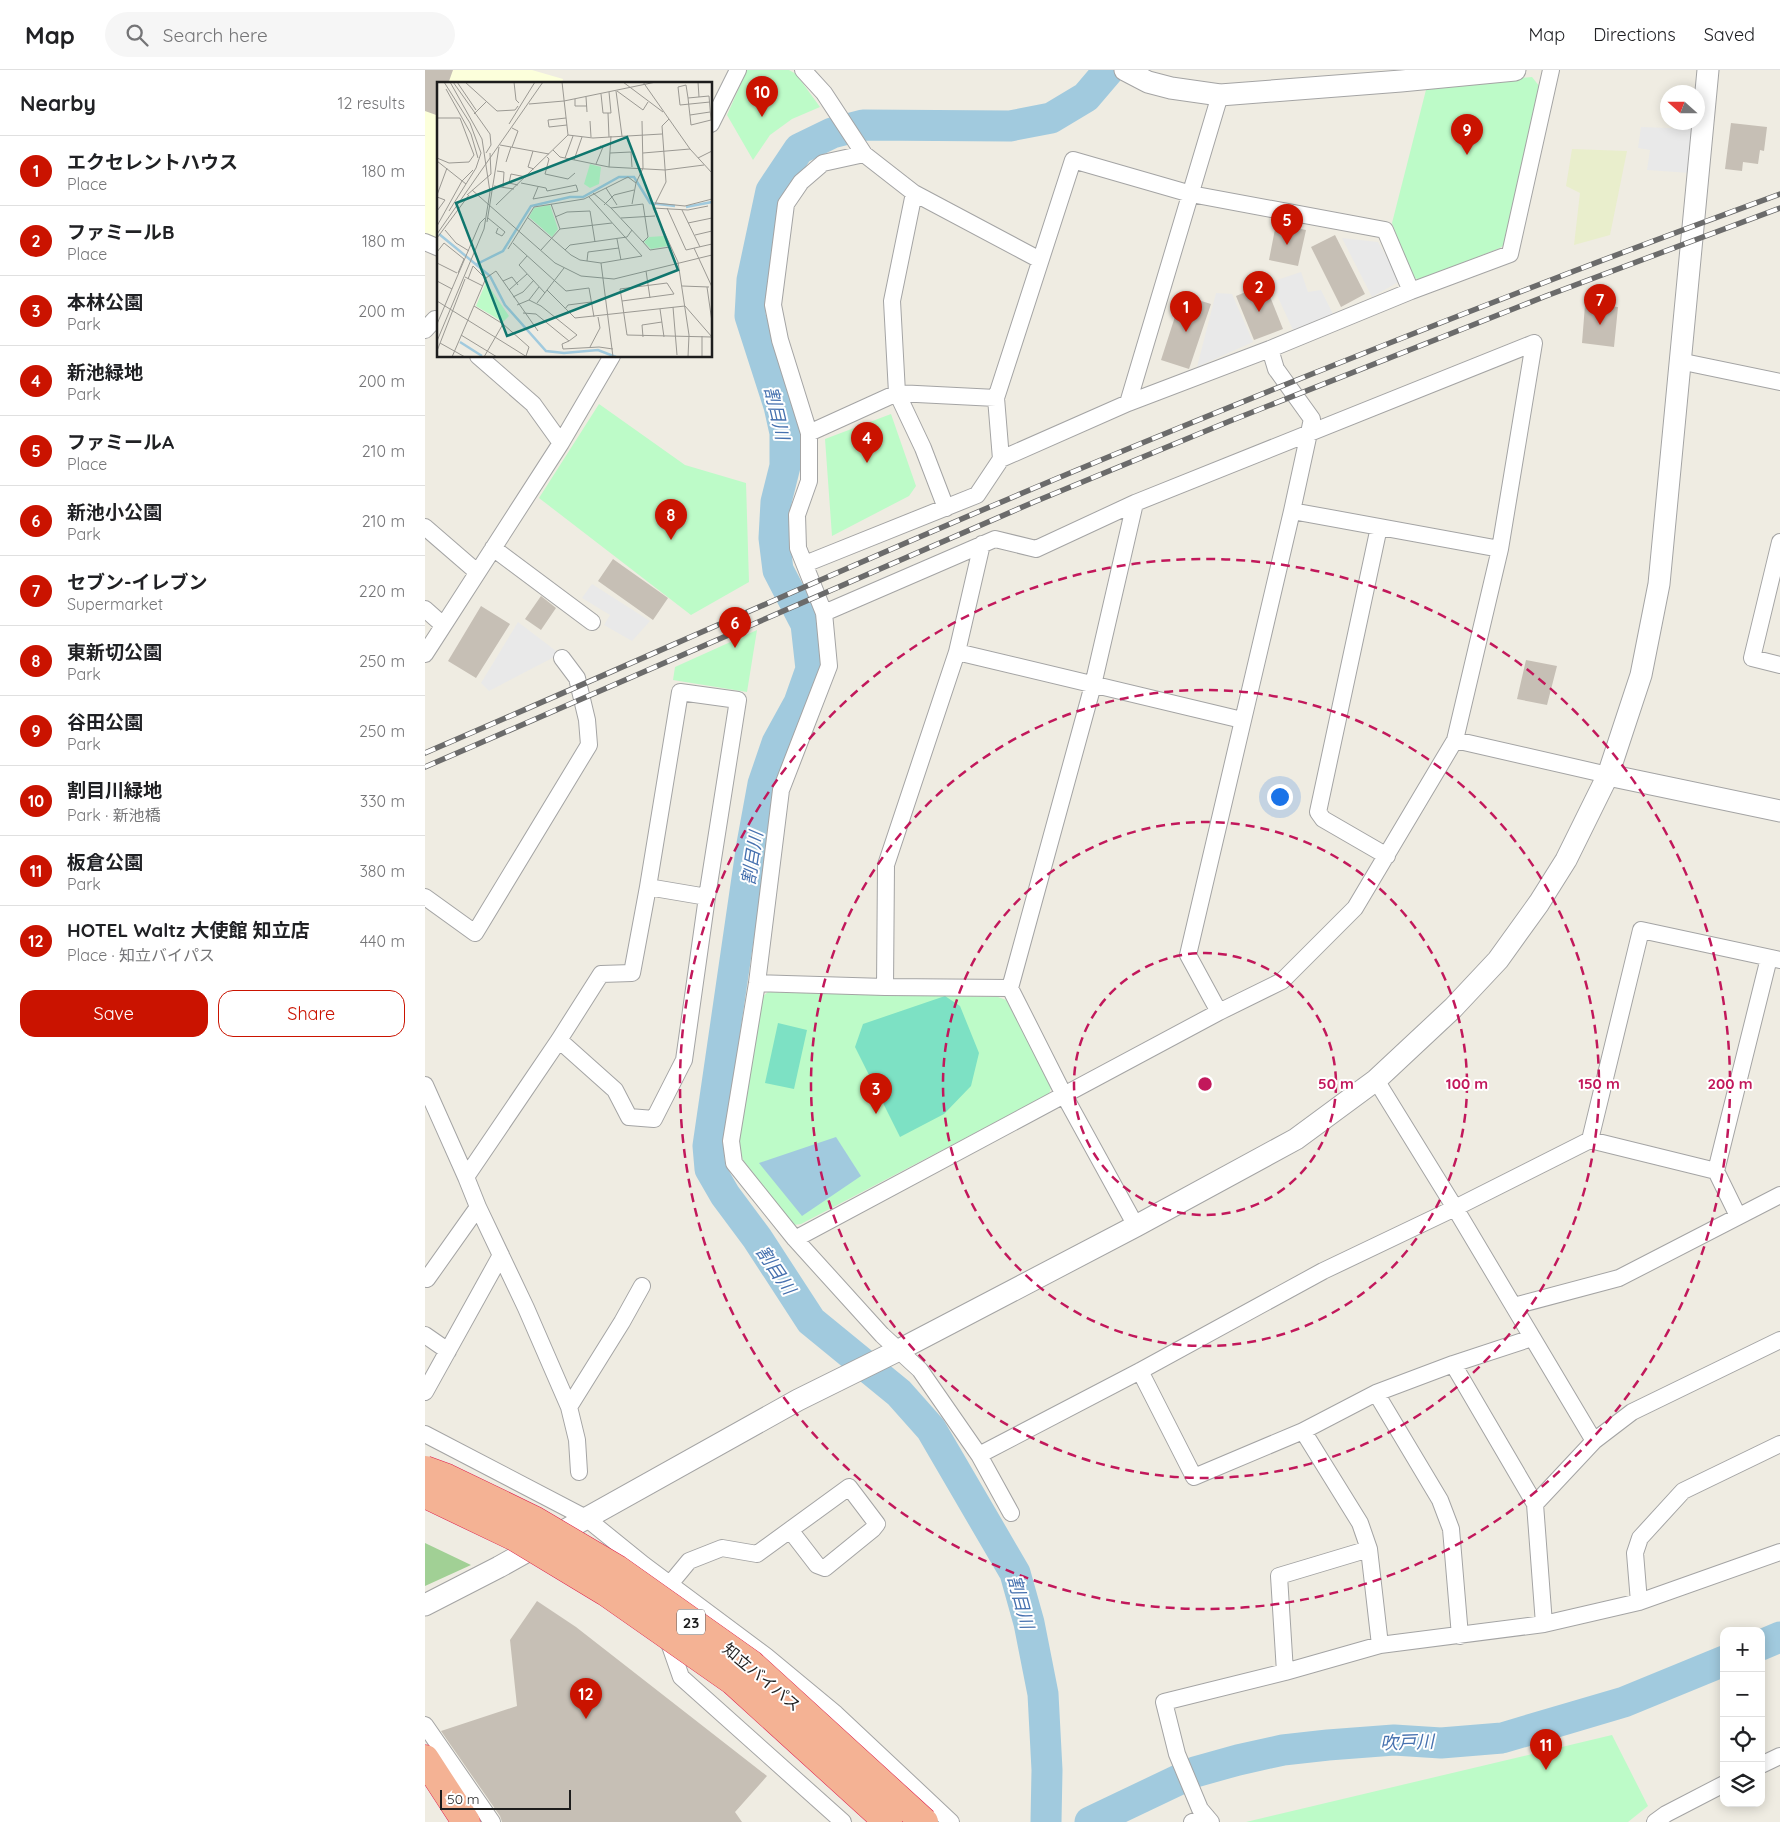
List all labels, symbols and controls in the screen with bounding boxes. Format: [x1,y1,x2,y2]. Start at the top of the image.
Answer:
search box [105,12,455,57]
text: Map [25,20,75,50]
icon: search [123,21,151,49]
text: Search here [163,23,268,47]
text: Map [1528,23,1565,46]
text: Directions [1593,23,1676,46]
text: Saved [1704,23,1755,46]
pin: 10 [746,76,778,117]
inset map [437,82,713,358]
north arrow [1660,85,1705,130]
text: Nearby [20,90,96,116]
text: 12 results [338,93,405,113]
pin: 9 [1451,114,1483,155]
text: エクセレントハウス [67,150,238,174]
text: 1 [33,161,39,181]
text: 180 m [362,161,405,181]
text: Place [67,174,107,194]
pin: 5 [1271,204,1303,245]
text: ファミールB [67,220,174,244]
text: 2 [31,231,41,251]
text: 180 m [362,231,405,251]
text: Place [67,244,107,264]
pin: 2 [1243,271,1275,312]
pin: 7 [1584,284,1616,325]
text: 本林公園 [67,290,143,314]
pin: 1 [1170,291,1202,332]
text: 3 [32,301,40,321]
text: 200 m [358,301,405,321]
text: Park [67,314,101,334]
text: 新池緑地 [67,360,143,384]
text: 4 [31,371,41,391]
text: 200 m [358,371,405,391]
text: Park [67,384,101,404]
water label: 割目川 [760,384,795,444]
pin: 4 [851,422,883,463]
text: ファミールA [67,430,174,454]
text: 5 [31,441,41,461]
text: 210 m [362,441,405,461]
text: Place [67,454,107,474]
pin: 8 [655,499,687,540]
text: 新池小公園 [67,500,162,524]
text: 6 [32,511,40,531]
text: 210 m [362,511,405,531]
text: Park [67,524,101,544]
text: セブン-イレブン [67,570,208,594]
text: 7 [32,581,40,601]
text: 220 m [359,581,405,601]
text: Supermarket [67,594,163,614]
pin: 6 [719,607,751,648]
text: 東新切公園 [67,640,162,664]
text: 8 [32,651,40,671]
text: 250 m [359,651,405,671]
text: Park [67,664,101,684]
text: 谷田公園 [67,710,143,734]
text: 9 [31,721,41,741]
text: 250 m [359,721,405,741]
text: Park [67,734,101,754]
text: 割目川緑地 [67,778,162,802]
your location [1267,784,1293,810]
text: 10 [28,791,44,811]
text: 330 m [360,791,405,811]
text: Park · 新池橋 [67,805,161,825]
water label: 割目川 [736,828,768,886]
text: 板倉公園 [67,850,143,874]
text: 11 [30,861,42,881]
text: 380 m [359,861,405,881]
text: Park [67,874,101,894]
text: HOTEL Waltz 大使館 知立店 [67,918,310,942]
text: 12 [28,931,44,951]
text: 440 m [360,931,405,951]
text: Place · 知立バイパス [67,945,215,965]
button: Save [20,990,208,1037]
button: Share [218,990,405,1037]
pin: 3 [860,1073,892,1114]
text: 50 m [1318,1074,1354,1093]
text: 100 m [1446,1074,1488,1093]
text: 150 m [1578,1074,1620,1093]
text: 200 m [1708,1074,1753,1093]
centre of rings [1196,1075,1214,1093]
water label: 割目川 [751,1241,802,1300]
water label: 割目川 [1003,1573,1040,1633]
road number: 23 [677,1610,705,1634]
map controls [1720,1627,1765,1807]
button: + [1720,1627,1765,1672]
street label: 知立バイパス [719,1639,805,1715]
button: − [1720,1672,1765,1717]
pin: 12 [570,1678,602,1719]
button: locate [1720,1717,1765,1762]
water label: 吹戸川 [1380,1729,1436,1754]
pin: 11 [1530,1729,1562,1770]
button: layers [1720,1762,1765,1807]
scale bar [440,1787,571,1810]
text: 50 m [447,1790,480,1808]

